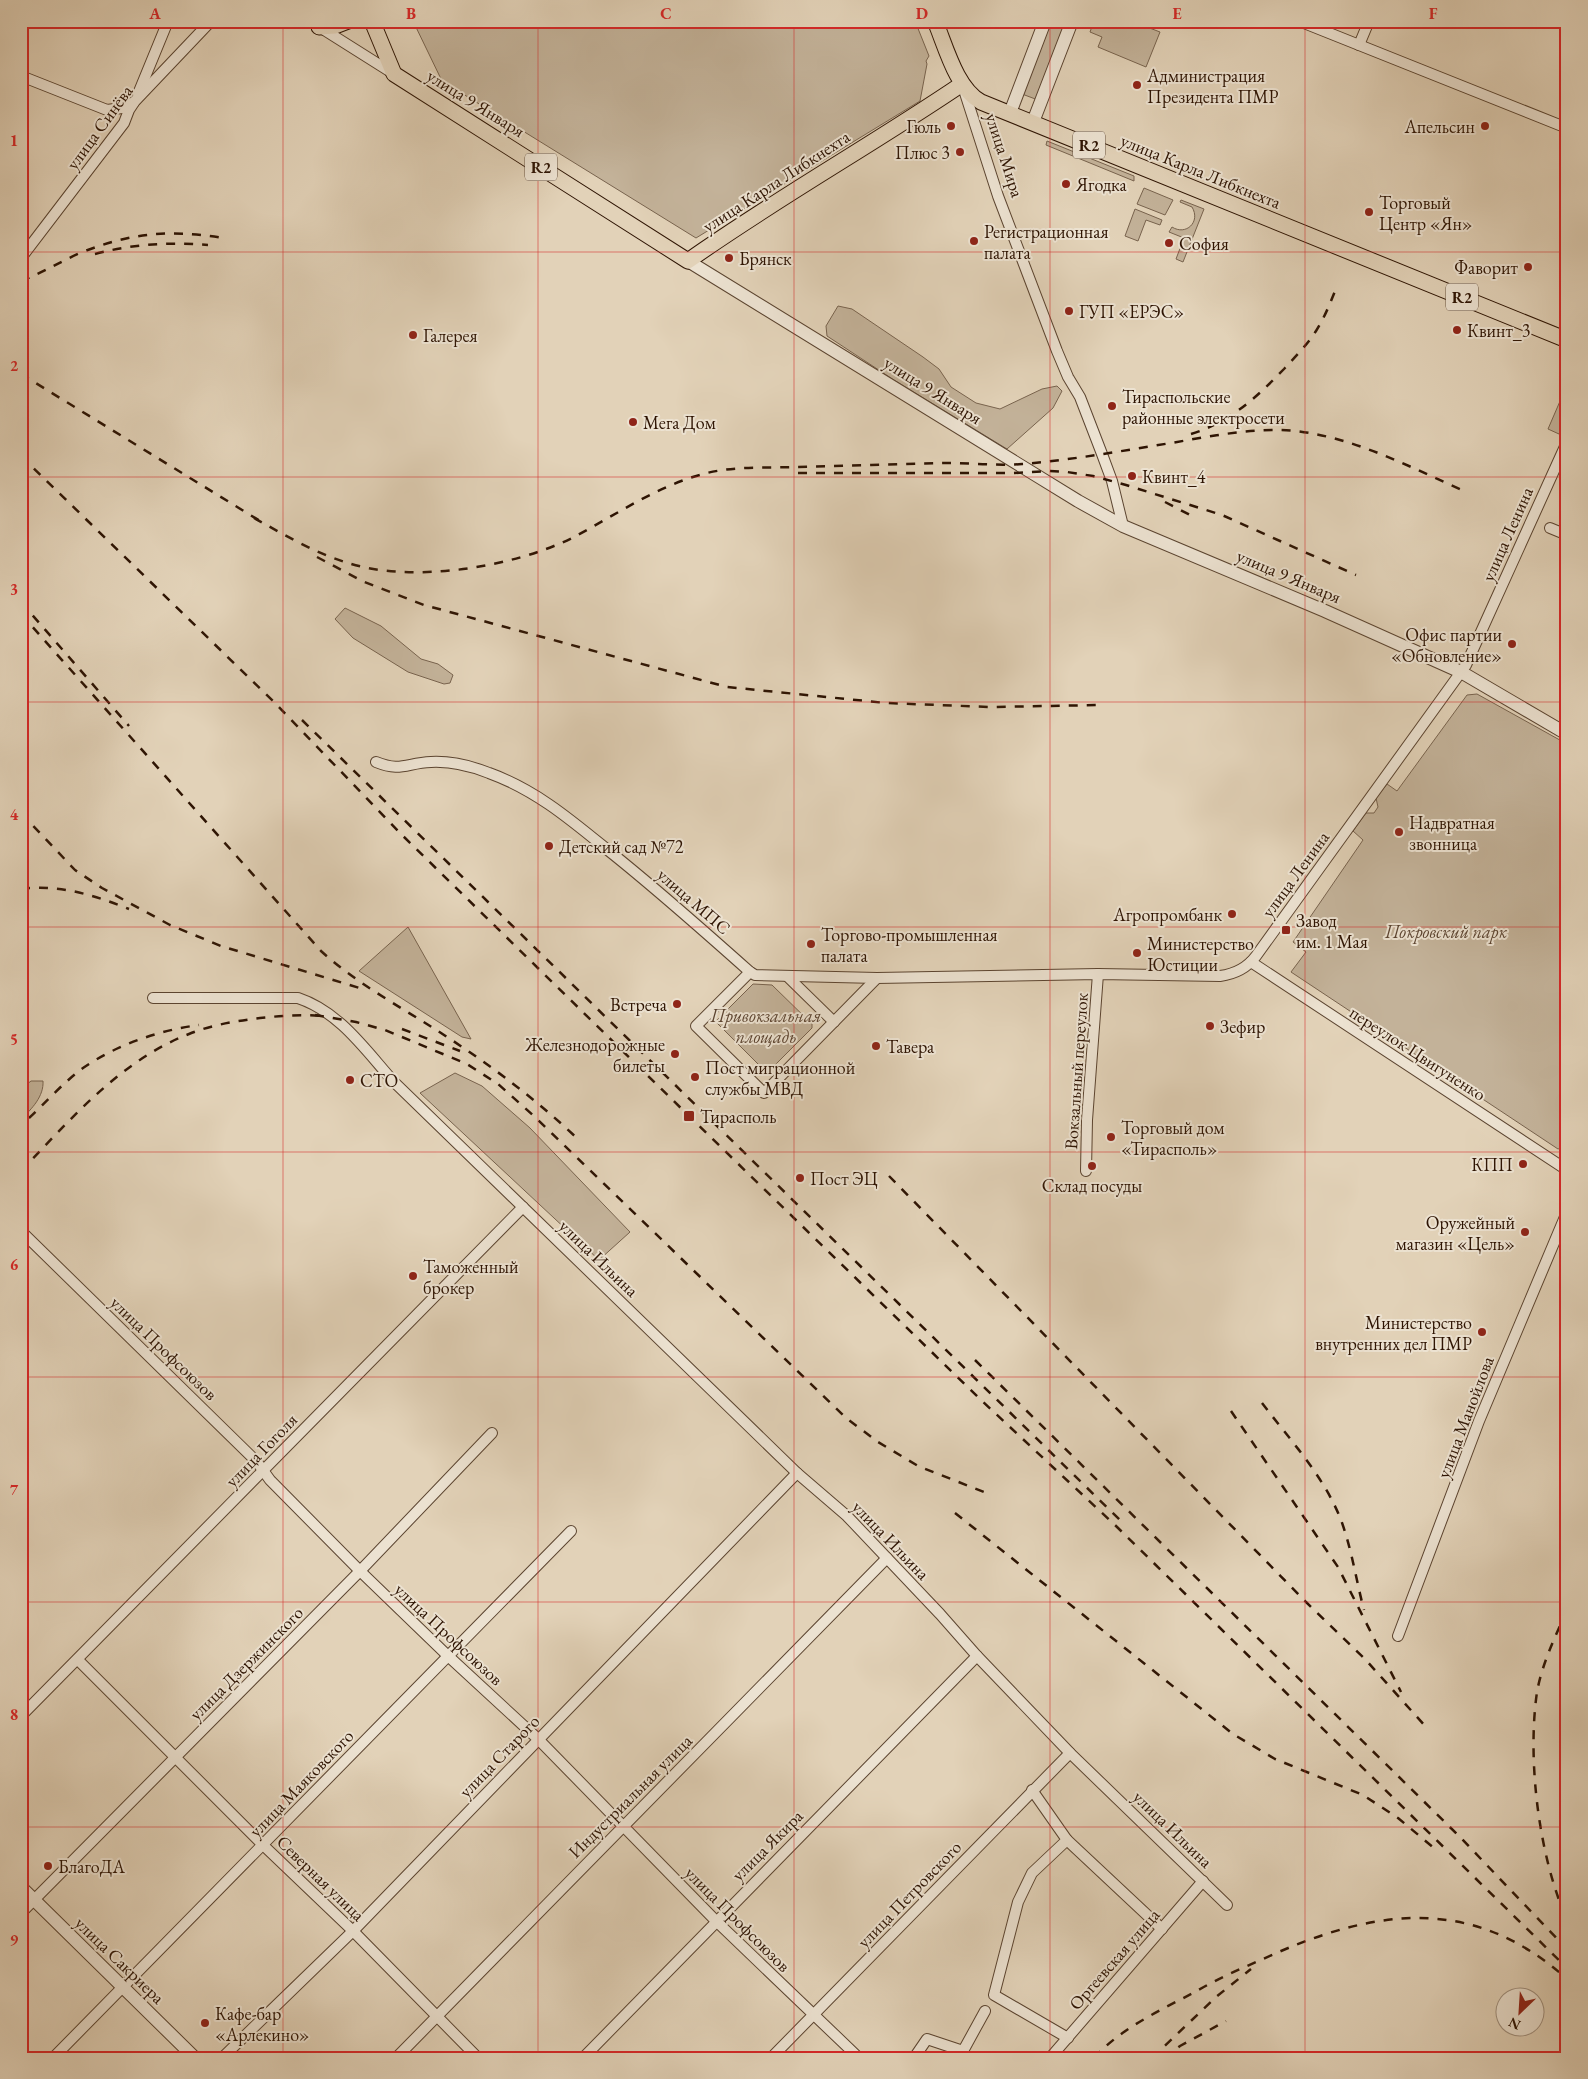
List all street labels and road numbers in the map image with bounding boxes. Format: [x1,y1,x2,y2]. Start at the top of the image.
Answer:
street label: улица 9 Января [423,64,529,142]
street label: улица Синёва [61,79,138,174]
street label: улица Мира [981,110,1030,201]
street label: улица Карла Либкнехта [698,124,855,237]
street label: улица Карла Либкнехта [1117,128,1285,214]
road number: R2 [1073,132,1105,158]
road number: R2 [525,154,557,180]
road number: R2 [1446,284,1478,310]
street label: улица 9 Января [880,351,986,429]
street label: улица Ленина [1476,482,1538,585]
street label: улица 9 Января [1233,544,1345,608]
street label: улица Ленина [1256,826,1334,922]
street label: улица МПС [653,863,735,939]
street label: Вокзальный переулок [1059,991,1093,1150]
street label: переулок Цвигуненко [1346,1000,1491,1106]
street label: улица Ильина [554,1214,644,1302]
street label: улица Профсоюзов [106,1291,223,1405]
street label: улица Манойлова [1431,1352,1499,1481]
street label: улица Гоголя [220,1408,302,1492]
street label: улица Ильина [847,1495,935,1585]
street label: улица Профсоюзов [390,1578,508,1690]
street label: улица Дзержинского [184,1601,308,1725]
street label: улица Старого [454,1710,544,1802]
street label: улица Маяковского [244,1724,358,1842]
street label: Индустриальная улица [563,1729,697,1863]
street label: улица Ильина [1128,1785,1218,1873]
street label: улица Якира [726,1804,808,1886]
street label: Северная улица [272,1830,371,1926]
street label: улица Петровского [852,1835,966,1952]
street label: улица Профсоюзов [680,1861,796,1977]
street label: Оргеевская улица [1064,1903,1165,2015]
street label: улица Сакриера [70,1911,170,2009]

